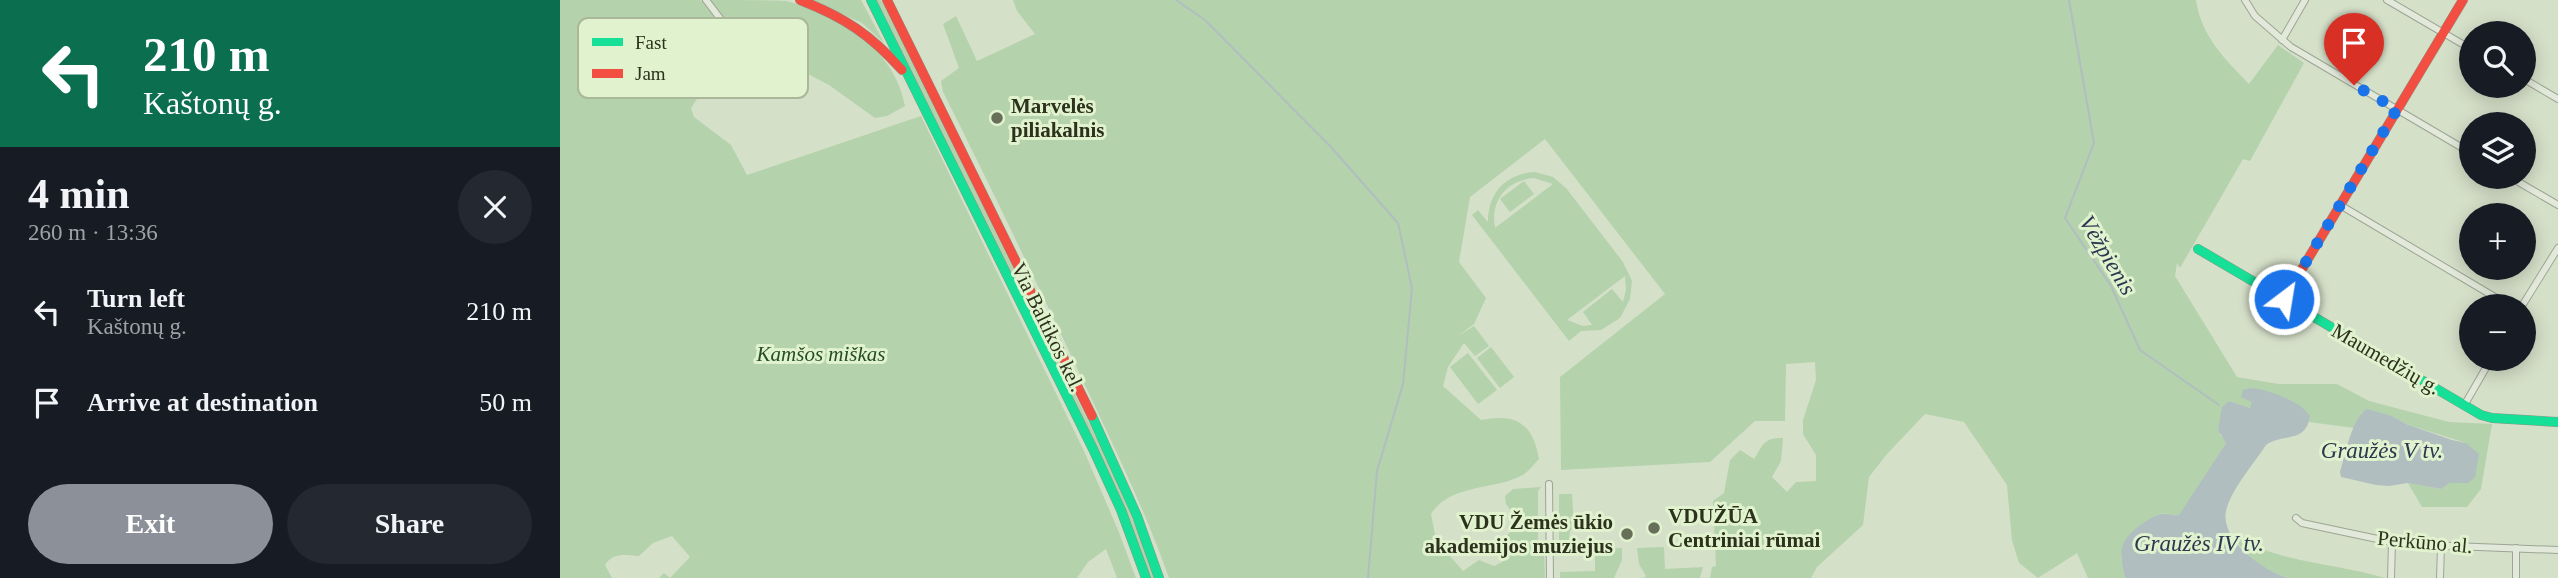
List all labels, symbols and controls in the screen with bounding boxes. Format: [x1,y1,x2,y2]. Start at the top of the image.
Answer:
pin [2324,13,2384,85]
legend [578,18,808,98]
map controls [2459,21,2536,371]
button: search [2459,21,2536,98]
icon: arrive [2335,24,2373,62]
text: 210 m [143,27,270,82]
icon: left [28,28,119,119]
text: Fast [635,32,667,53]
text: Jam [635,63,666,84]
text: Kaštonų g. [143,85,282,121]
place label: Marvelės piliakalnis [1011,94,1104,142]
marker: Marvelės piliakalnis [989,110,1005,126]
button: layers [2459,112,2536,189]
button: close [458,170,532,244]
text: 4 min [28,171,130,217]
button: + [2459,203,2536,280]
water label: Vėžpienis [2074,211,2141,300]
text: 260 m · 13:36 [28,220,158,245]
street label: Via Baltikos kel. [1006,259,1090,395]
position arrow [2247,262,2321,336]
text: Turn left [87,284,185,313]
icon: left [28,293,66,331]
button: − [2459,294,2536,371]
text: 210 m [466,297,532,326]
text: Kaštonų g. [87,314,187,339]
street label: Maumedžių g. [2327,318,2445,400]
park label: Kamšos miškas [756,342,885,366]
icon: arrive [28,384,66,422]
text: Arrive at destination [87,388,318,417]
text: 50 m [479,388,532,417]
water label: Graužės V tv. [2321,438,2443,463]
button: Exit [28,484,273,564]
button: Share [287,484,532,564]
place label: VDUŽŪA Centriniai rūmai [1668,504,1820,552]
place label: VDU Žemės ūkio akademijos muziejus [1425,510,1613,558]
marker: VDUŽŪA Centriniai rūmai [1646,520,1662,536]
marker: VDU Žemės ūkio akademijos muziejus [1619,526,1635,542]
street label: Perkūno al. [2376,526,2474,558]
water label: Graužės IV tv. [2134,531,2264,556]

